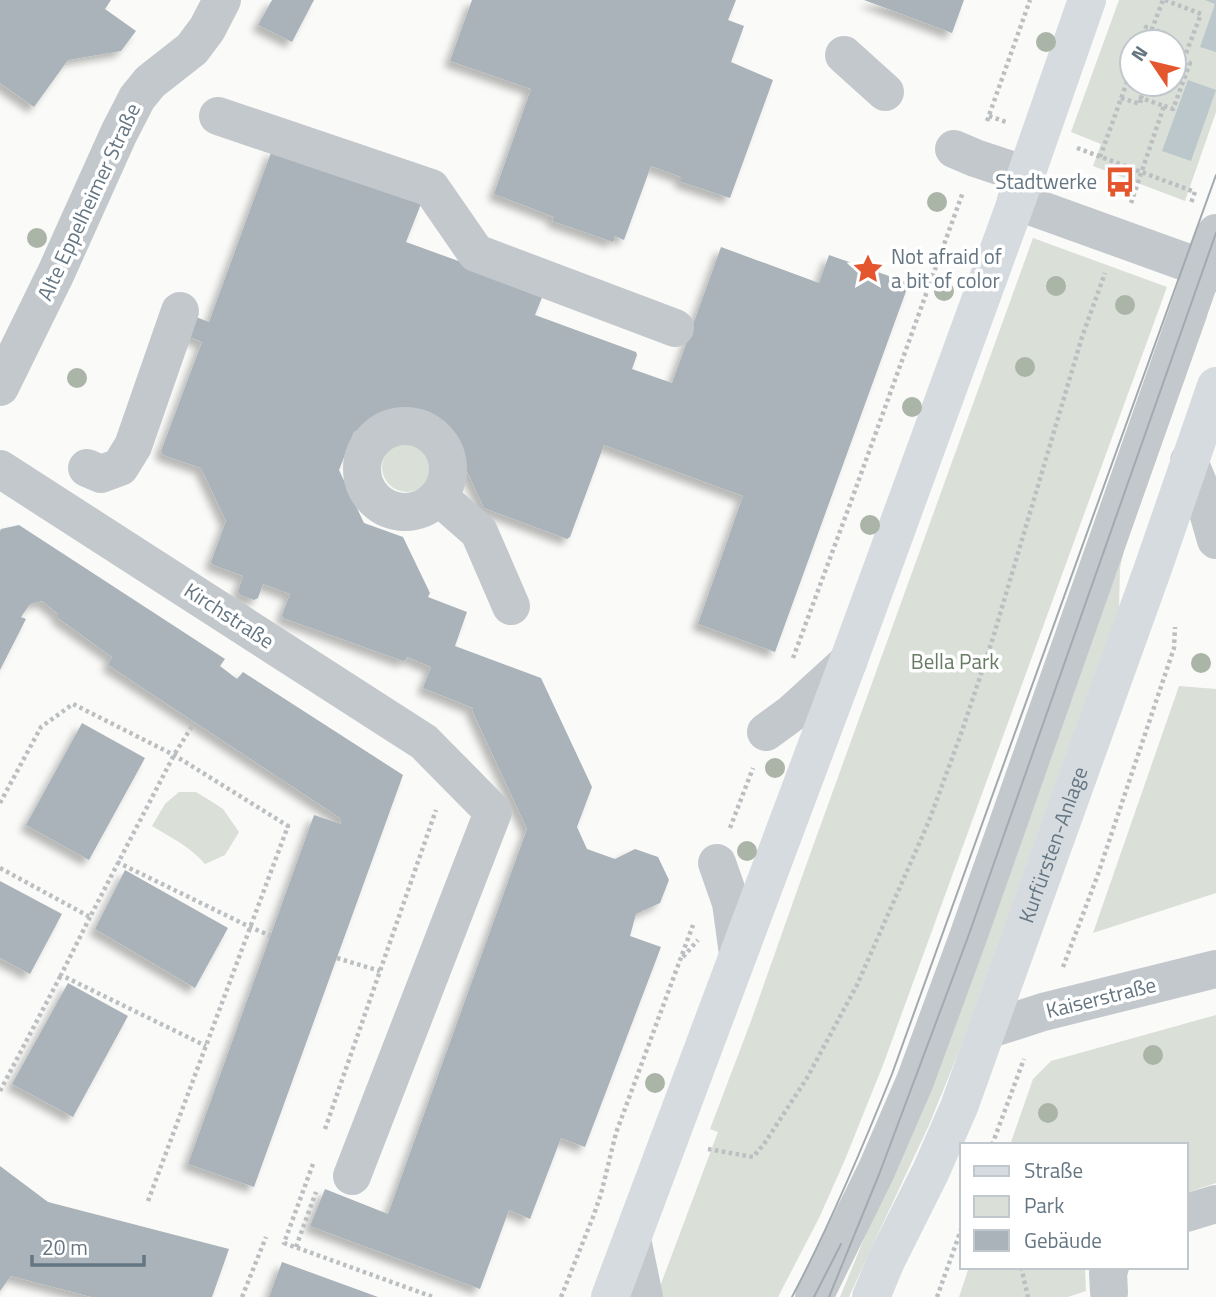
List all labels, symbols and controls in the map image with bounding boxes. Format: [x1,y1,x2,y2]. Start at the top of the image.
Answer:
north arrow [1118,28,1188,98]
text: N [1123,39,1154,67]
street label: Alte Eppelheimer Straße [28,98,148,306]
place label: Stadtwerke [995,165,1097,197]
bus stop icon: Stadtwerke [1103,165,1137,199]
place label: Not afraid of a bit of color [891,240,1002,296]
place icon: Not afraid of a bit of color [851,252,885,286]
street label: Kirchstraße [178,574,281,656]
park label: Bella Park [911,645,999,677]
street label: Kurfürsten-Anlage [1010,762,1095,927]
street label: Kaiserstraße [1042,968,1159,1026]
legend [960,1143,1188,1269]
text: Straße [1024,1154,1083,1186]
text: Park [1024,1189,1064,1221]
scale bar [32,1224,144,1268]
text: Gebäude [1024,1224,1102,1256]
text: 20 m [42,1231,88,1263]

